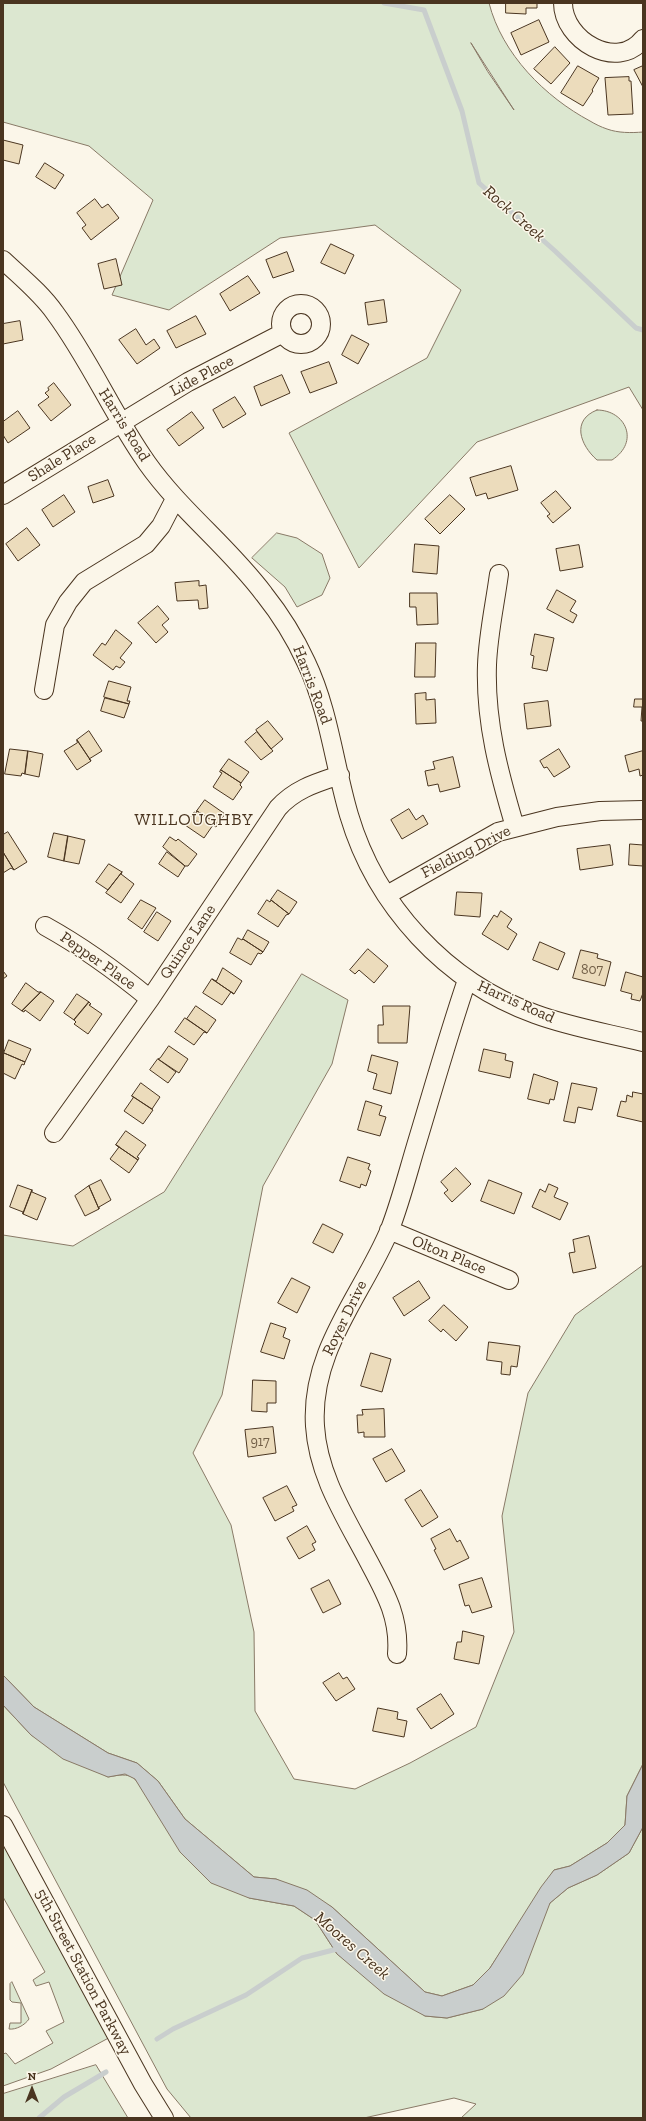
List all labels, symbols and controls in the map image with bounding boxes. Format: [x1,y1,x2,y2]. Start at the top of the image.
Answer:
water label: Rock Creek [479,181,549,247]
street label: Lide Place [167,351,237,401]
street label: Harris Road [94,385,154,465]
street label: Shale Place [24,430,100,486]
street label: Harris Road [288,643,336,727]
district label: WILLOUGHBY [134,810,254,830]
street label: Fielding Drive [418,821,514,883]
street label: Quince Lane [156,901,220,983]
street label: Pepper Place [56,928,140,994]
house number: 807 [581,962,603,978]
street label: Harris Road [474,976,558,1028]
street label: Olton Place [409,1231,489,1279]
street label: Royer Drive [319,1277,371,1359]
house number: 917 [250,1434,270,1450]
street label: 5th Street Station Parkway [31,1886,135,2058]
water label: Moores Creek [310,1908,394,1984]
north arrow [12,2069,52,2109]
text: N [28,2070,36,2083]

